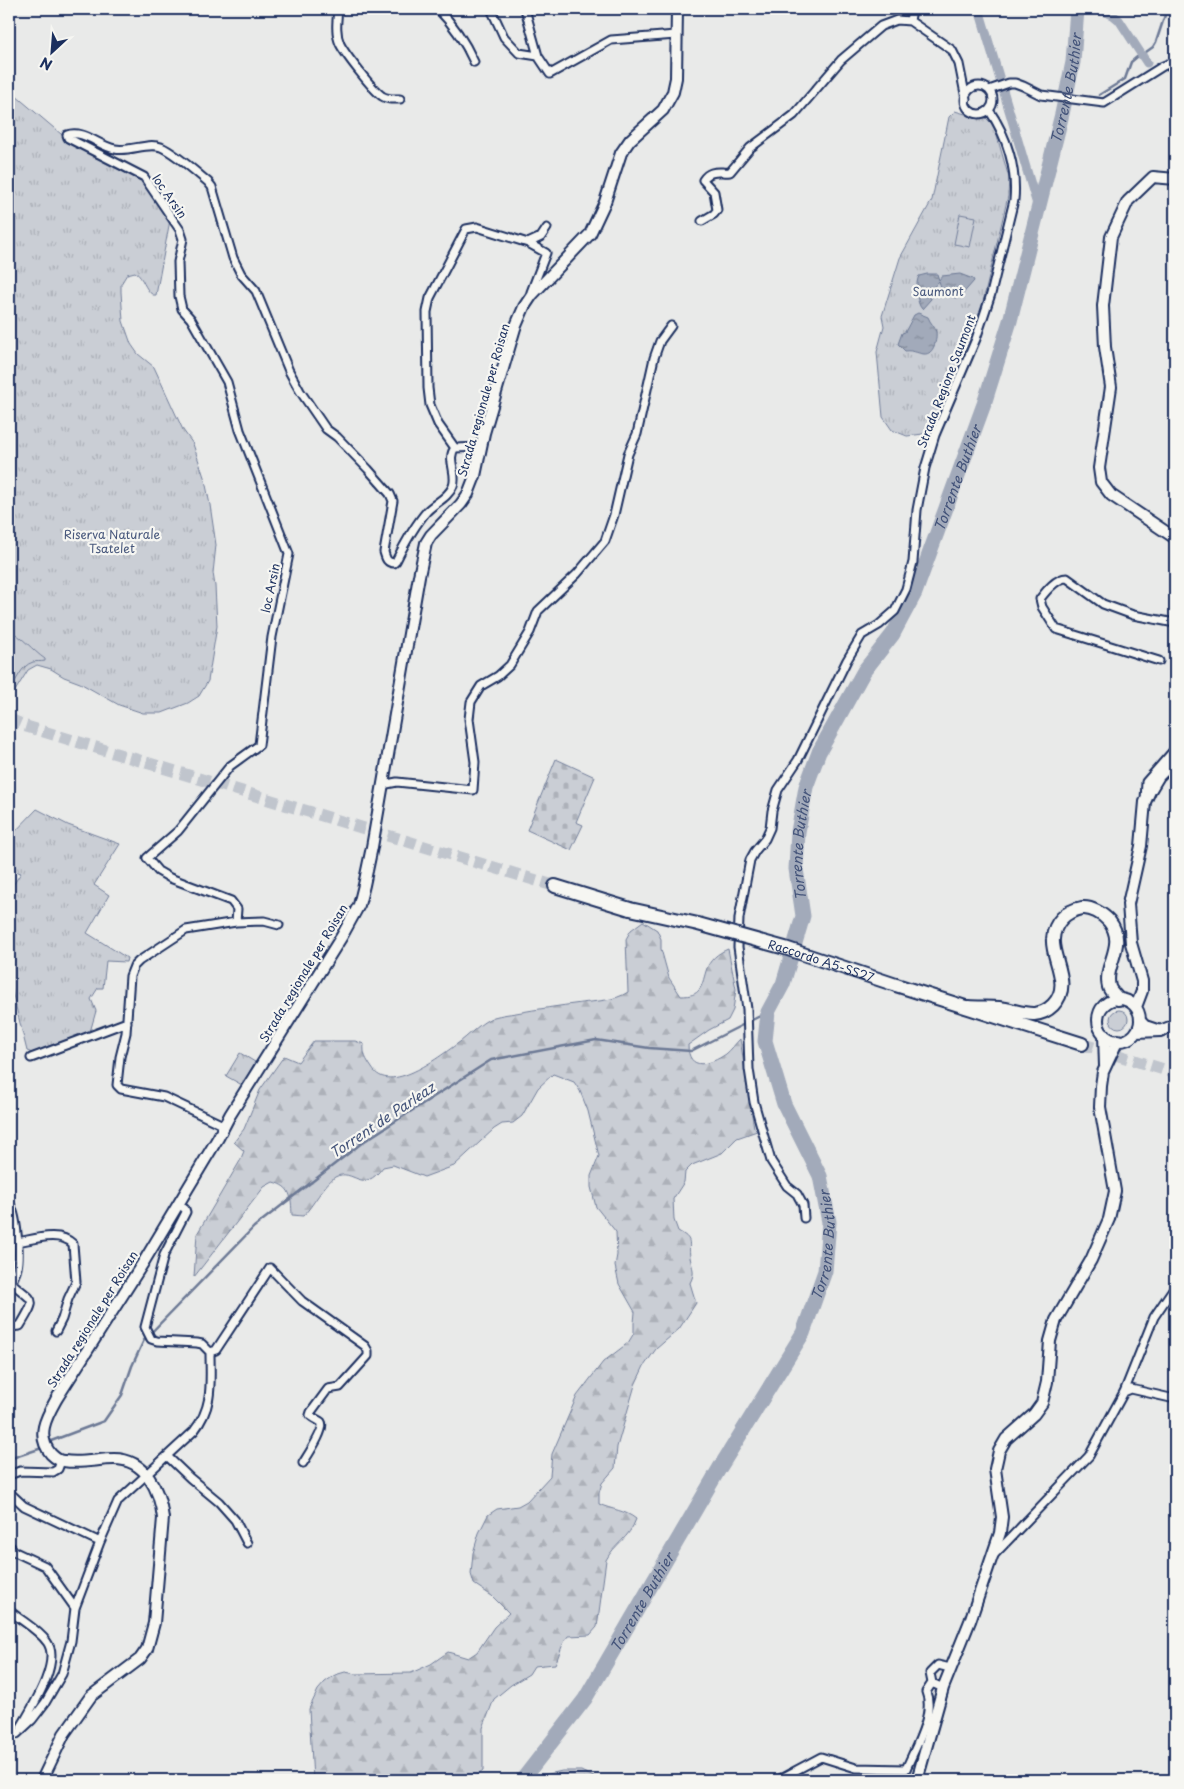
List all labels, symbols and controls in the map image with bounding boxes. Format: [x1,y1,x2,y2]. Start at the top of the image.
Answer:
north arrow [28,28,78,78]
water label: Torrente Buthier [1045,31,1086,145]
text: N [36,52,56,76]
street label: loc Arsin [148,170,192,222]
park label: Saumont [912,282,964,300]
street label: Strada Regione Saumont [912,312,980,450]
street label: Strada regionale per Roisan [452,321,514,479]
water label: Torrente Buthier [928,420,987,534]
park label: Riserva Naturale Tsatelet [64,525,161,557]
street label: loc Arsin [256,562,284,614]
water label: Torrente Buthier [785,787,816,902]
street label: Strada regionale per Roisan [254,900,352,1046]
street label: Raccordo A5-SS27 [766,935,877,986]
water label: Torrent de Parleaz [325,1076,441,1163]
water label: Torrente Buthier [805,1187,840,1303]
street label: Strada regionale per Roisan [42,1247,142,1391]
water label: Torrente Buthier [605,1547,679,1655]

